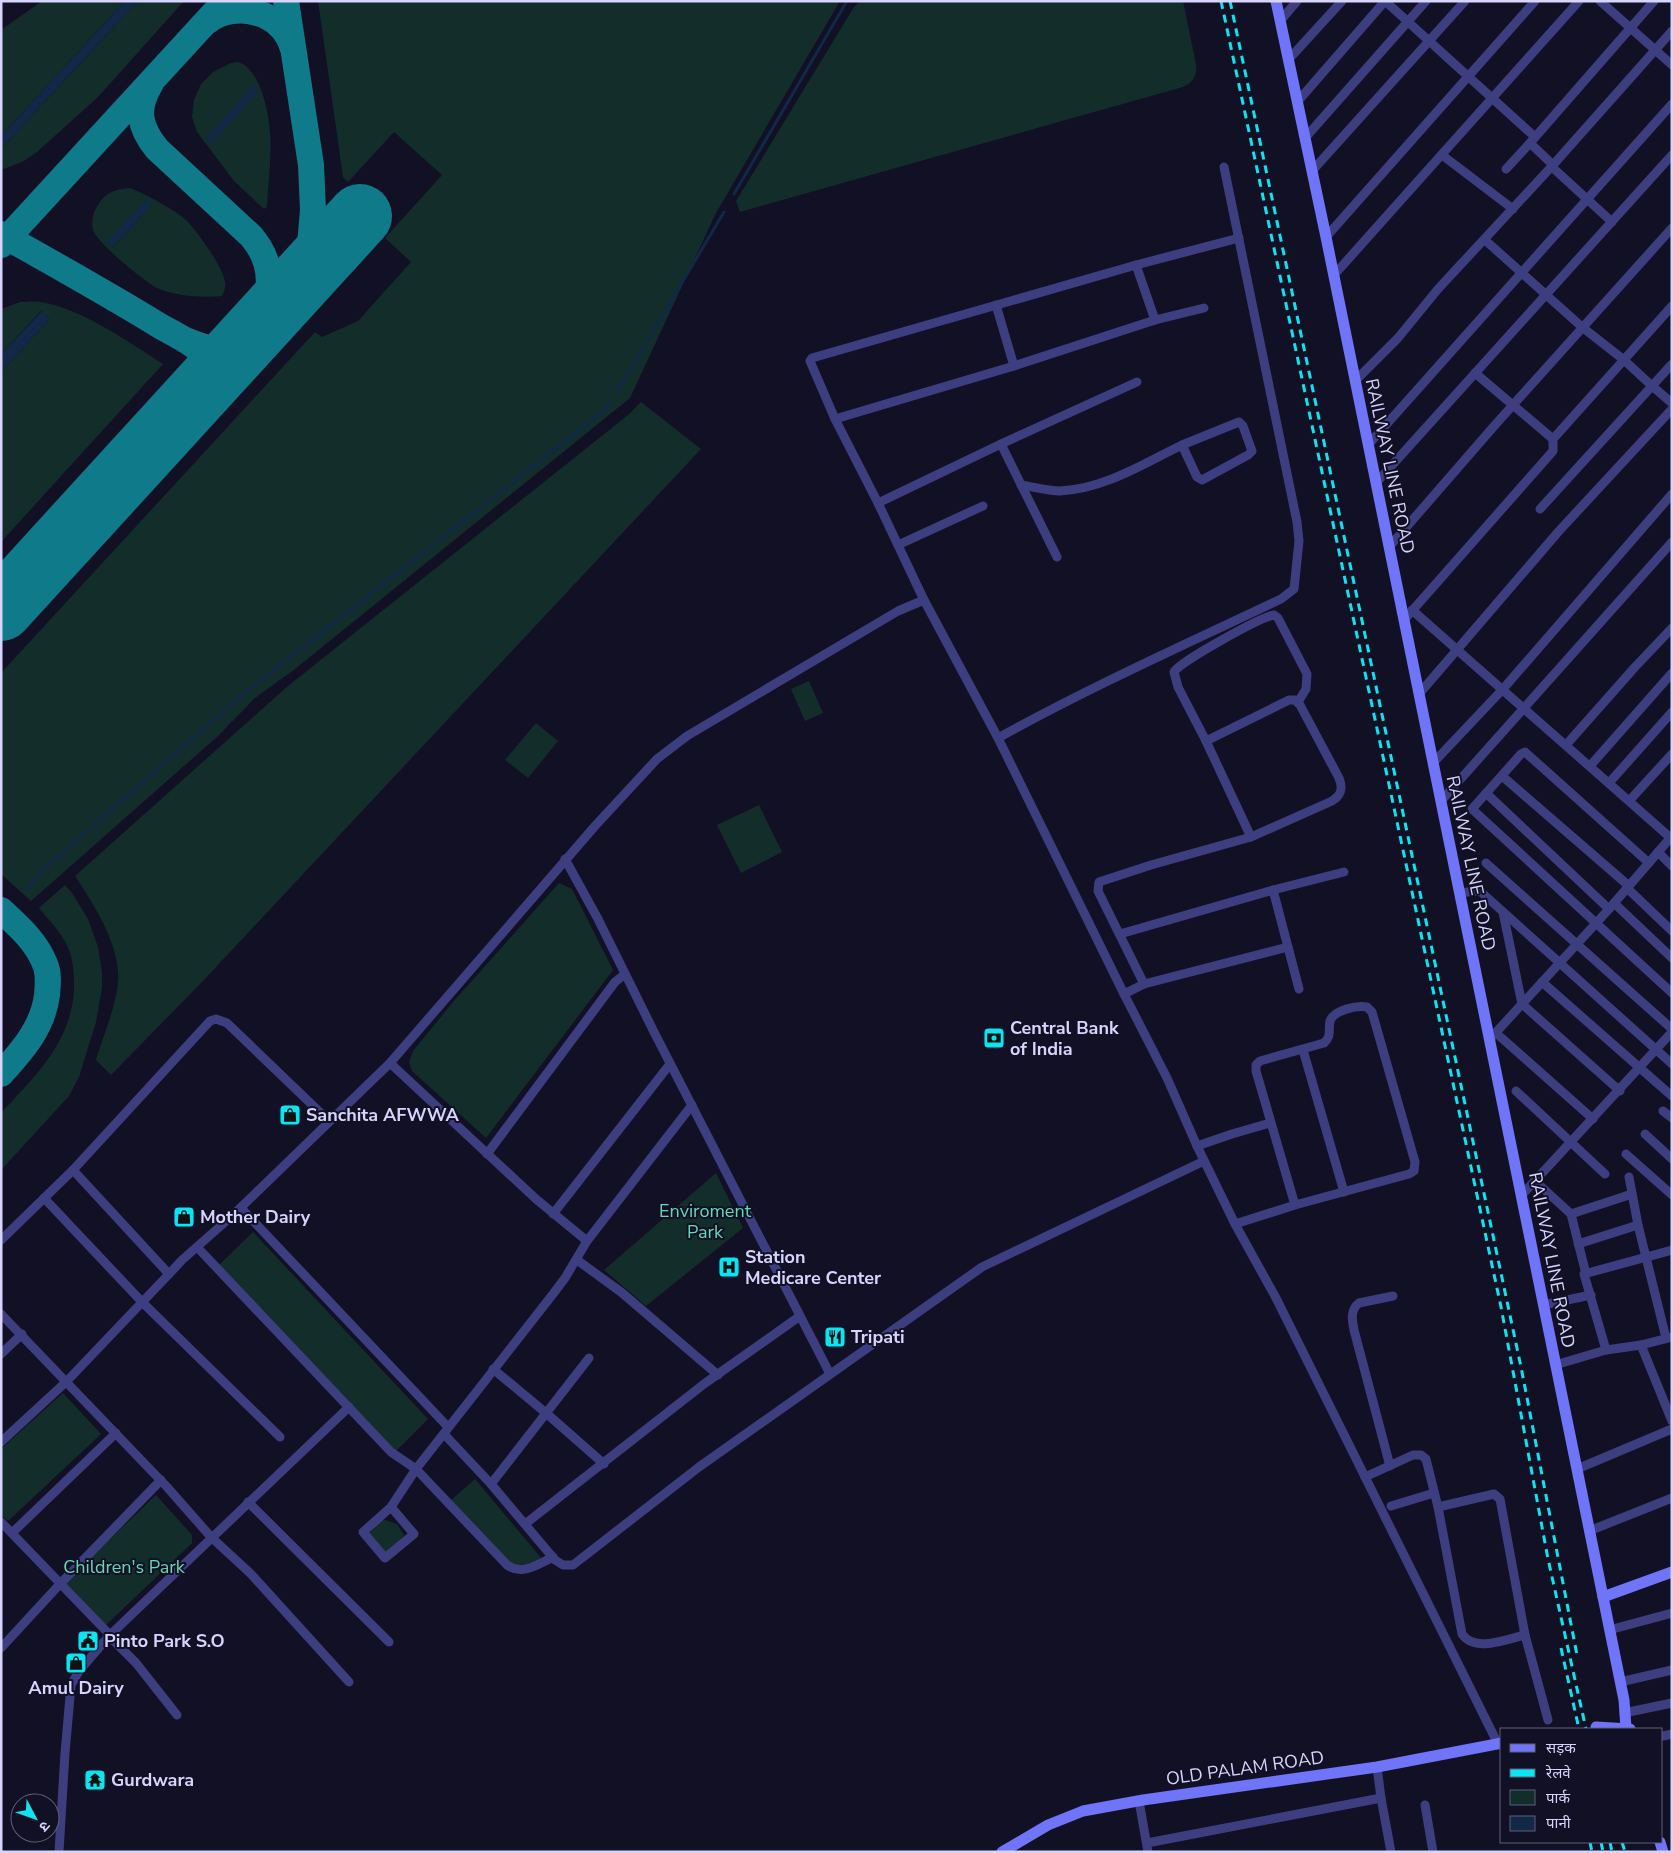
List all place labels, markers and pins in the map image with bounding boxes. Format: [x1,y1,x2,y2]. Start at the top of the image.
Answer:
place label: Central Bank of India [1010,1016,1119,1061]
bank icon: Central Bank of India [982,1026,1006,1050]
shop icon: Sanchita AFWWA [278,1103,302,1127]
place label: Sanchita AFWWA [306,1103,460,1127]
shop icon: Mother Dairy [172,1205,196,1229]
place label: Mother Dairy [200,1205,311,1229]
place label: Station Medicare Center [745,1245,881,1290]
hospital icon: Station Medicare Center [717,1255,741,1279]
restaurant icon: Tripati [823,1325,847,1349]
place label: Tripati [851,1325,905,1349]
public building icon: Pinto Park S.O [76,1629,100,1653]
place label: Pinto Park S.O [104,1629,225,1653]
shop icon: Amul Dairy [64,1651,88,1675]
place label: Amul Dairy [28,1676,124,1700]
temple icon: Gurdwara [83,1768,107,1792]
place label: Gurdwara [111,1768,194,1792]

